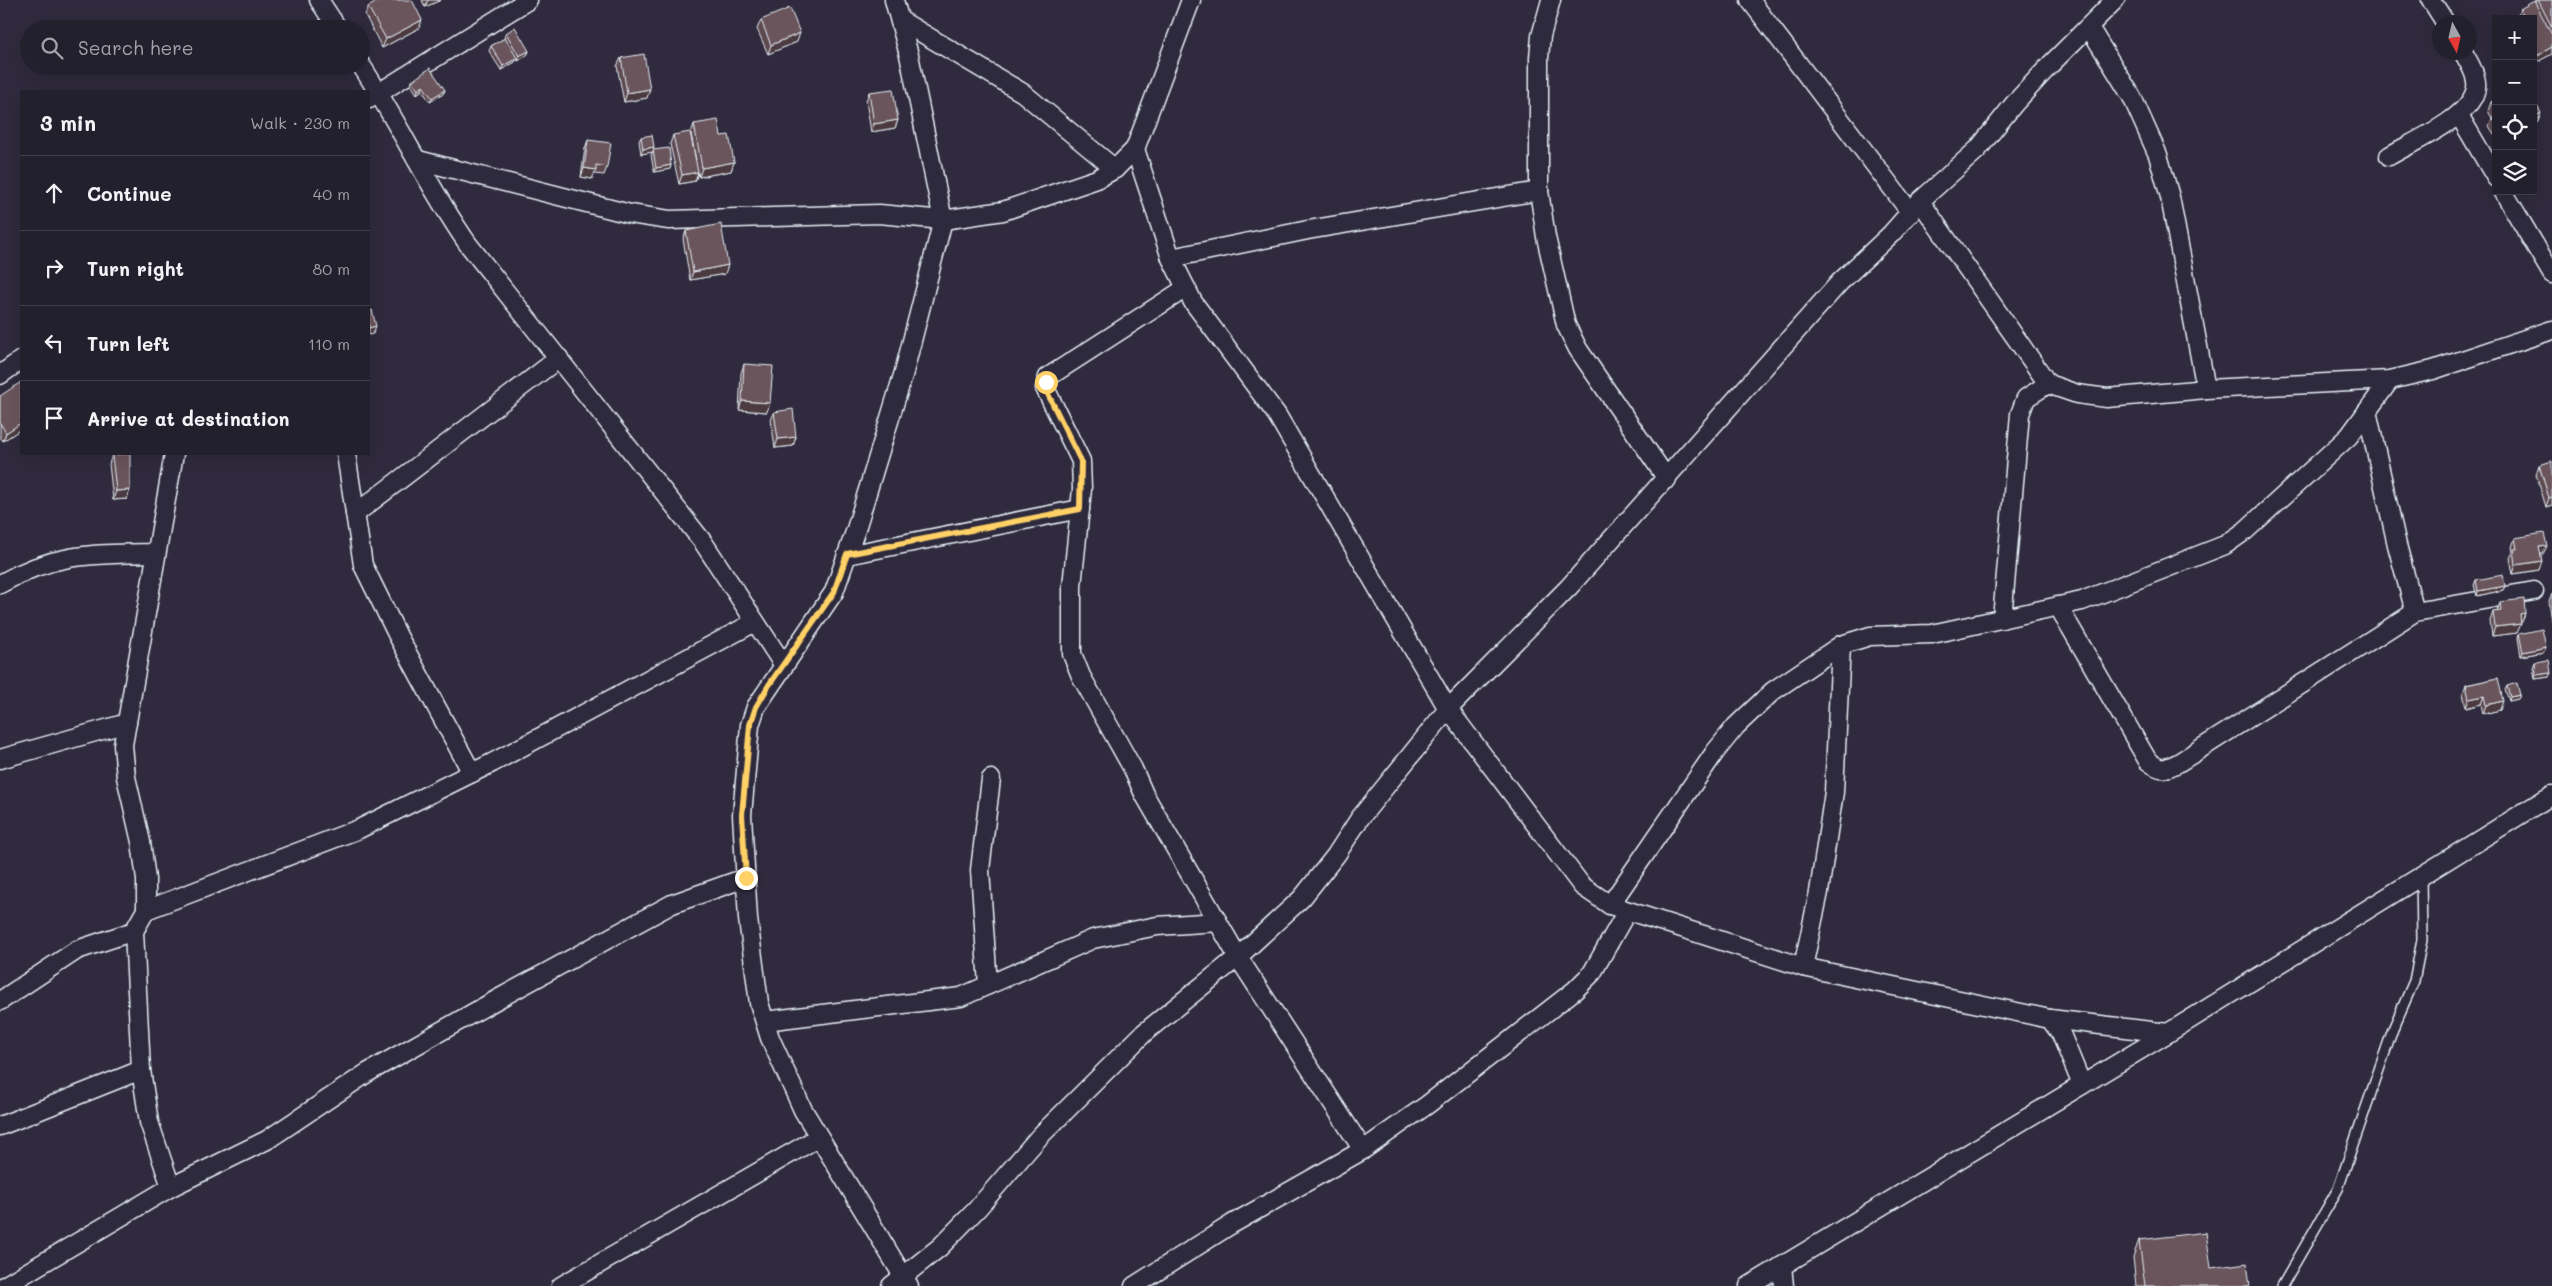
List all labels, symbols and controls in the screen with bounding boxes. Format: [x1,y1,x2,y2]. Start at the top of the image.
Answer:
north arrow [2432,15,2477,60]
map controls [2492,15,2537,195]
button: + [2492,15,2537,60]
search box [20,20,370,75]
icon: search [38,34,66,62]
text: Search here [78,35,194,60]
button: − [2492,60,2537,105]
button: locate [2492,105,2537,150]
text: 3 min [40,109,96,136]
text: Walk · 230 m [250,112,350,133]
button: layers [2492,150,2537,195]
icon: ahead [40,179,68,207]
text: Continue [87,181,172,206]
text: 40 m [313,183,350,204]
icon: right [40,254,68,282]
text: Turn right [87,256,184,281]
text: 80 m [313,258,350,279]
icon: left [40,329,68,357]
text: Turn left [87,331,170,356]
text: 110 m [308,333,350,354]
route start [1035,371,1058,394]
icon: arrive [40,404,68,432]
text: Arrive at destination [87,406,290,431]
route end [735,867,758,890]

